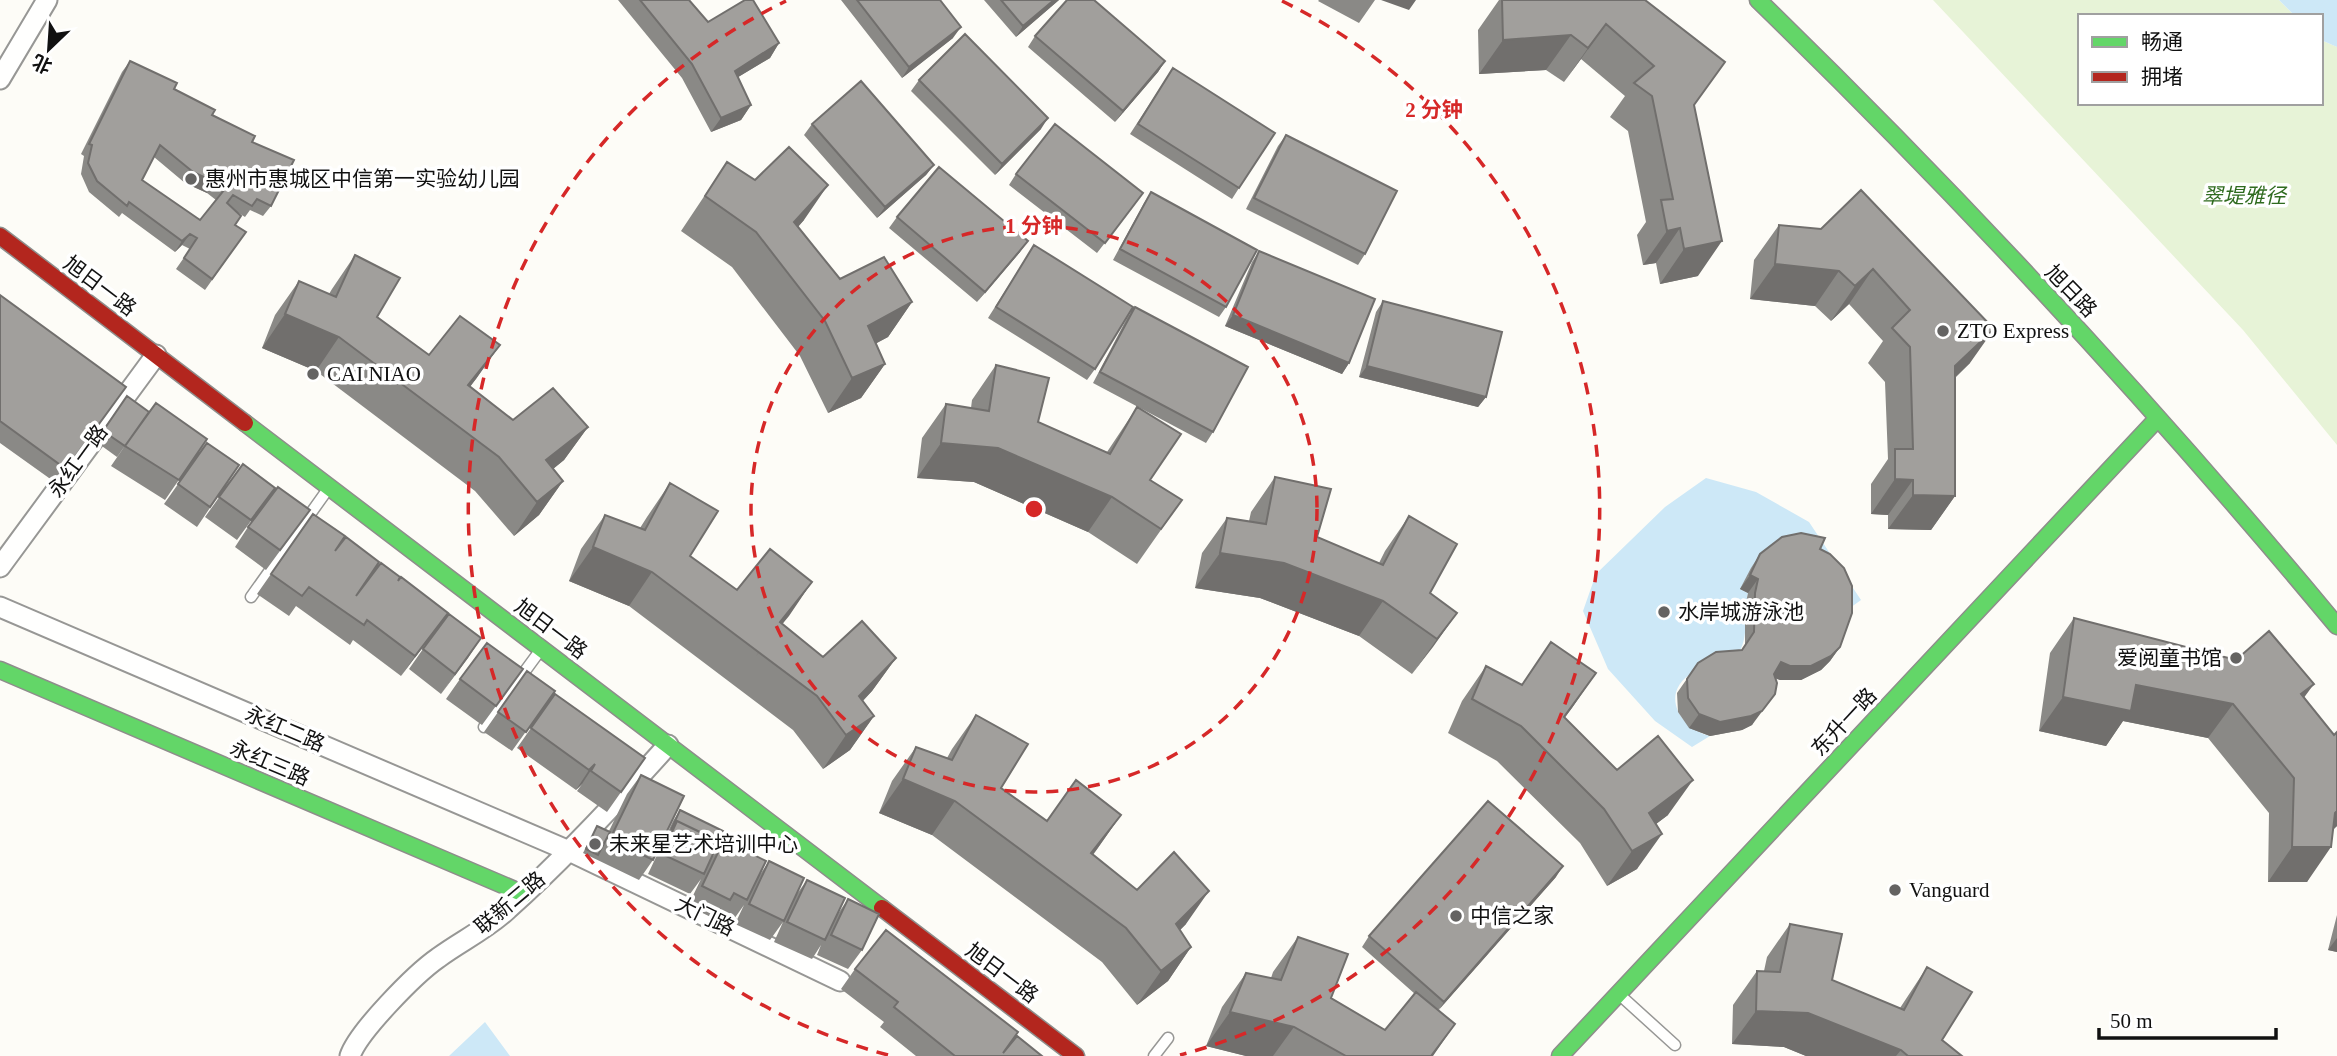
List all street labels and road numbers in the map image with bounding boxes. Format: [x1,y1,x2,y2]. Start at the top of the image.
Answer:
street label: 旭日一路 [59,251,141,321]
street label: 旭日路 [2040,260,2102,322]
street label: 永红一路 [44,420,112,502]
street label: 旭日一路 [510,594,592,664]
street label: 东升一路 [1807,683,1881,761]
street label: 永红二路 [242,702,328,756]
street label: 永红三路 [227,736,313,790]
street label: 联新二路 [470,867,550,939]
street label: 大门路 [671,891,739,941]
street label: 旭日一路 [961,938,1043,1008]

